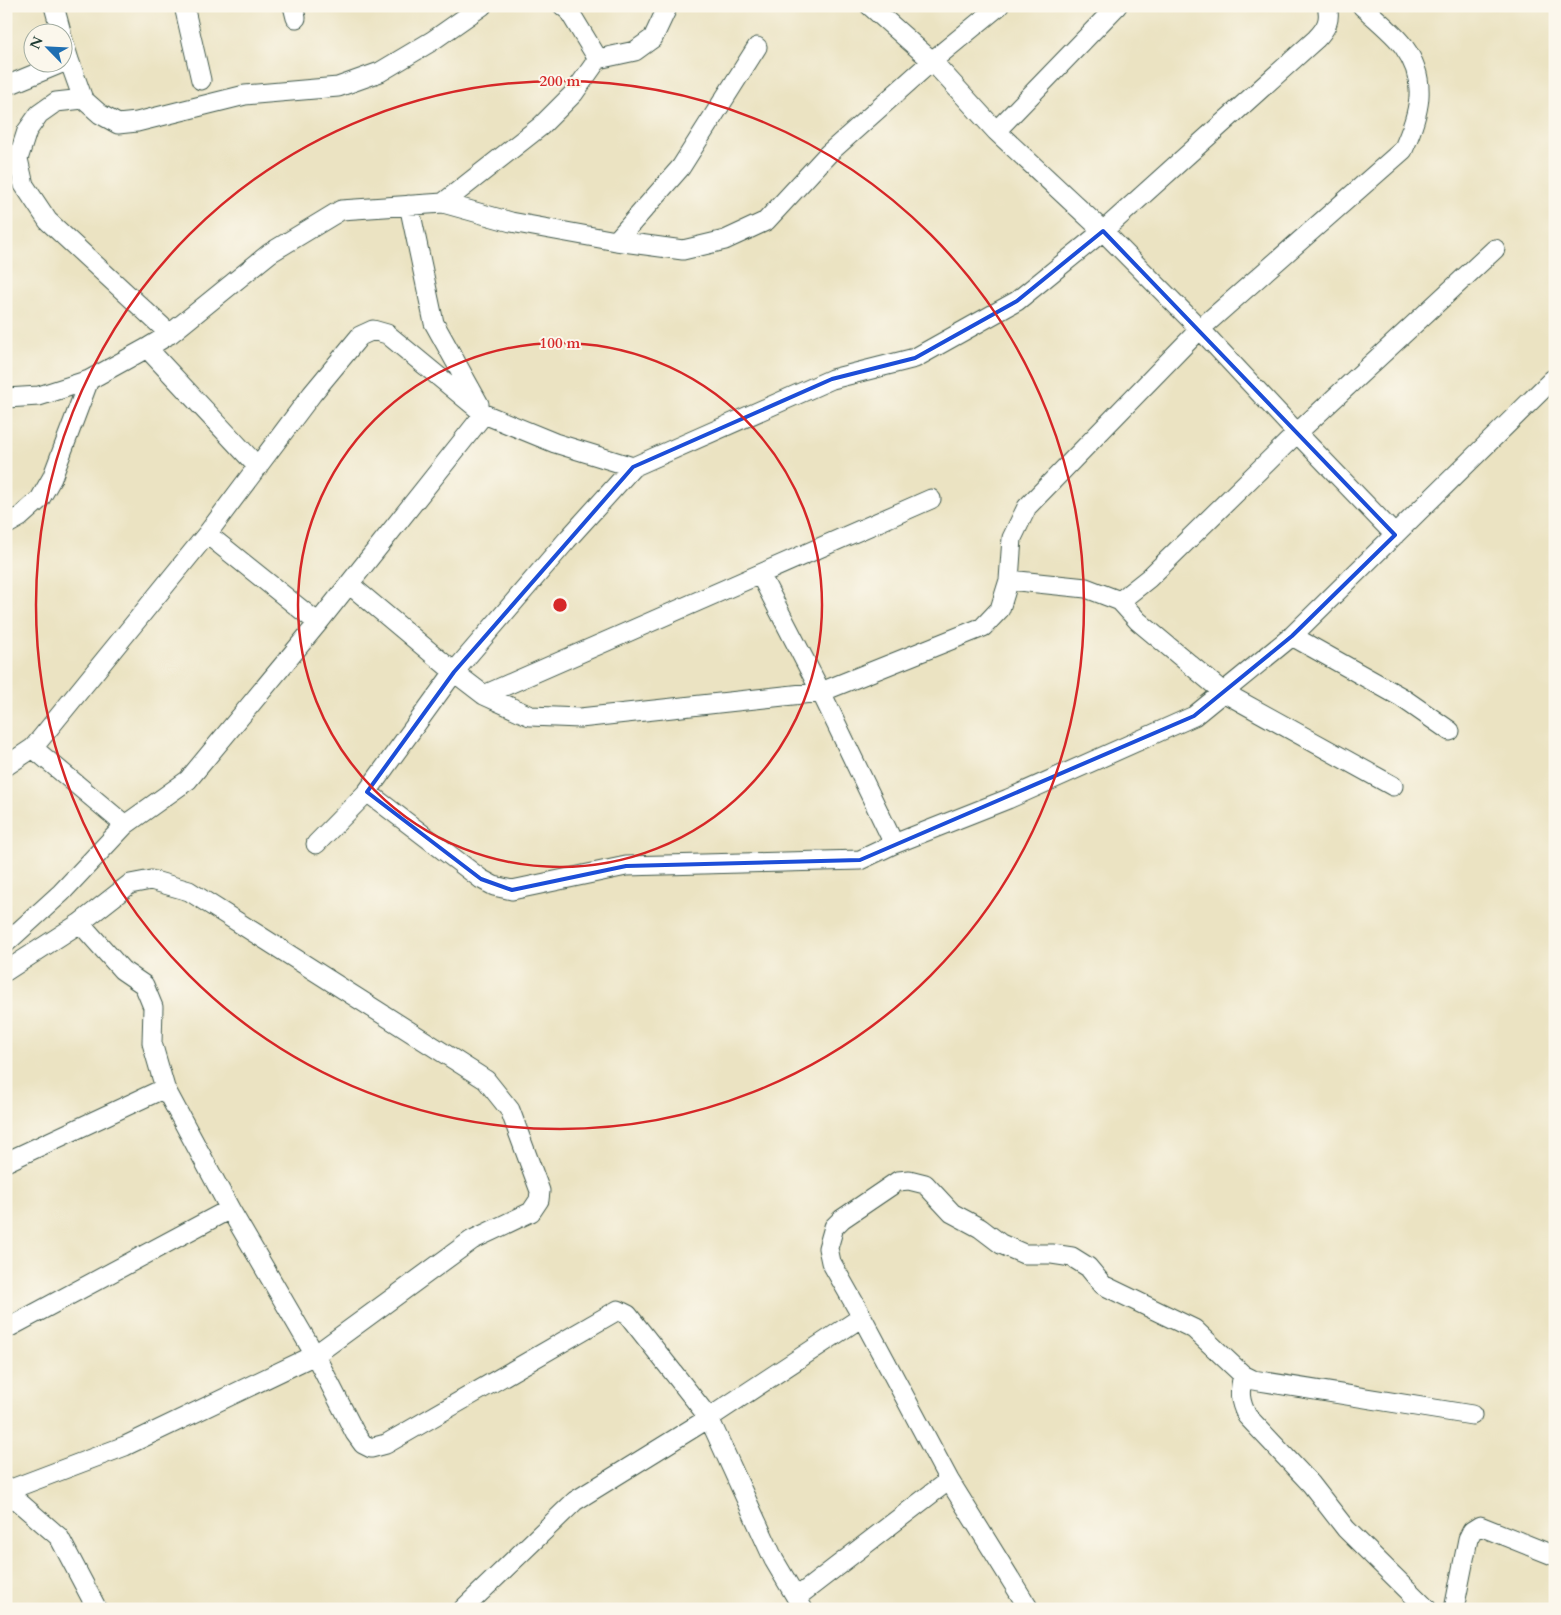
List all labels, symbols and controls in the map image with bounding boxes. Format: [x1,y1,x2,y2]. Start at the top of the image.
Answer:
north arrow [22,22,72,72]
text: N [25,33,48,52]
text: 200 m [540,71,581,91]
text: 100 m [540,333,581,353]
centre of rings [551,596,569,614]

